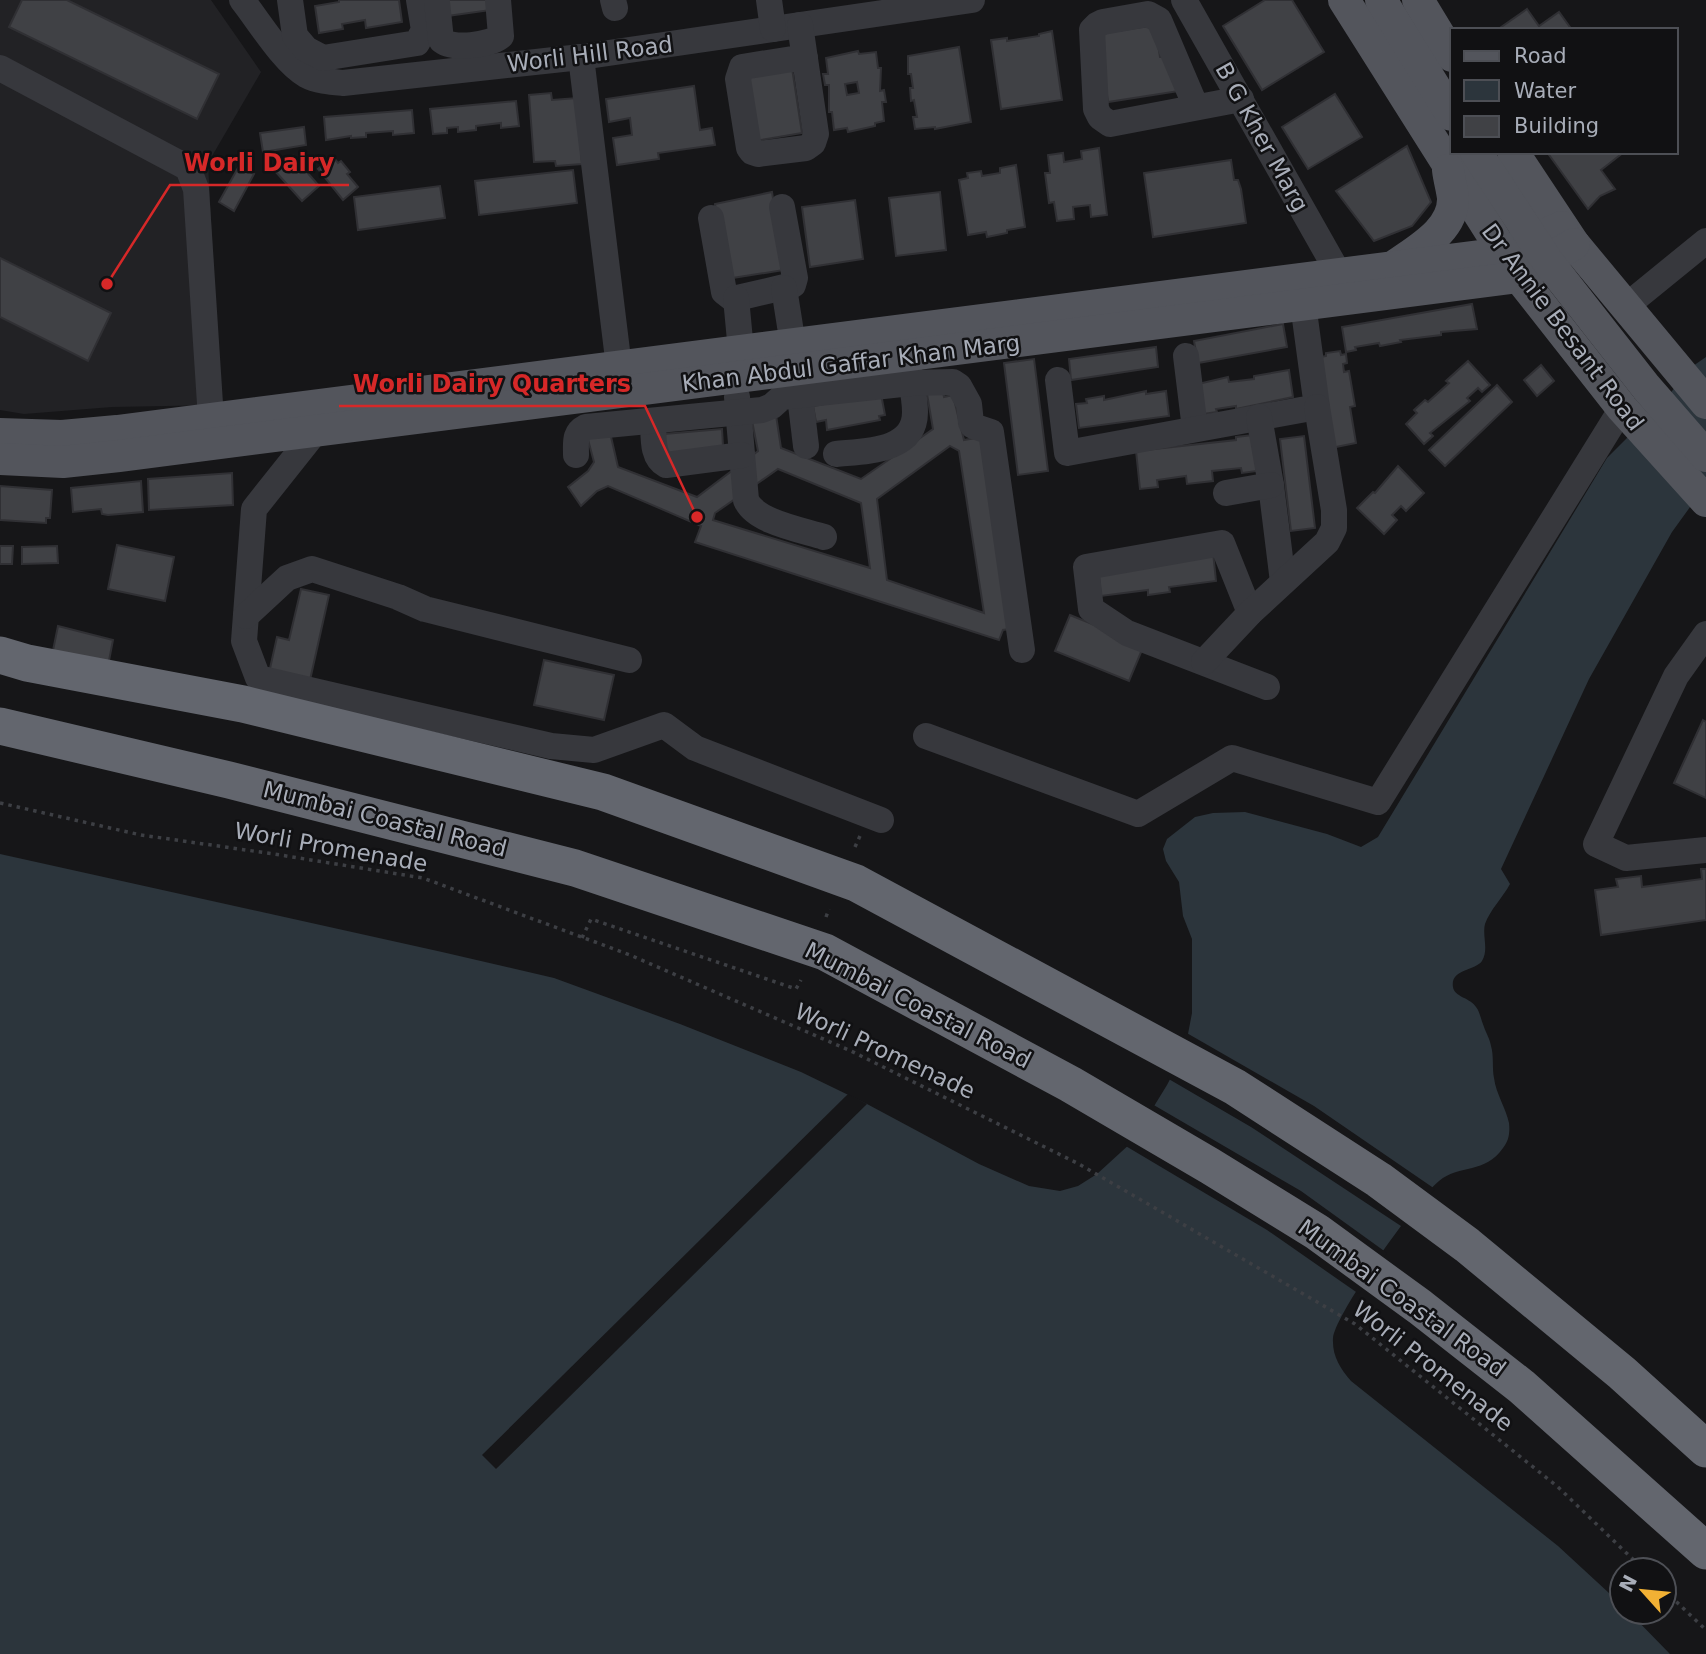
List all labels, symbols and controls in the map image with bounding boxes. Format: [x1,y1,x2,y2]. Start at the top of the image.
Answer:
legend [1450,28,1678,154]
street label: Worli Hill Road [506,31,674,77]
text: Road [1514,44,1567,68]
street label: B G Kher Marg [1210,58,1314,216]
text: Water [1514,79,1576,103]
text: Building [1514,114,1599,138]
callout: Worli Dairy [170,140,349,185]
text: Worli Dairy [184,149,335,177]
street label: Dr Annie Besant Road [1477,219,1649,435]
street label: Khan Abdul Gaffar Khan Marg [680,329,1022,397]
callout: Worli Dairy Quarters [339,361,645,406]
text: Worli Dairy Quarters [353,370,631,398]
street label: Mumbai Coastal Road [261,776,509,862]
street label: Worli Promenade [232,817,430,877]
street label: Mumbai Coastal Road [801,937,1035,1073]
street label: Worli Promenade [791,998,979,1104]
street label: Mumbai Coastal Road [1293,1214,1511,1382]
street label: Worli Promenade [1348,1296,1518,1436]
north arrow [1608,1556,1678,1626]
text: N [1614,1571,1641,1595]

